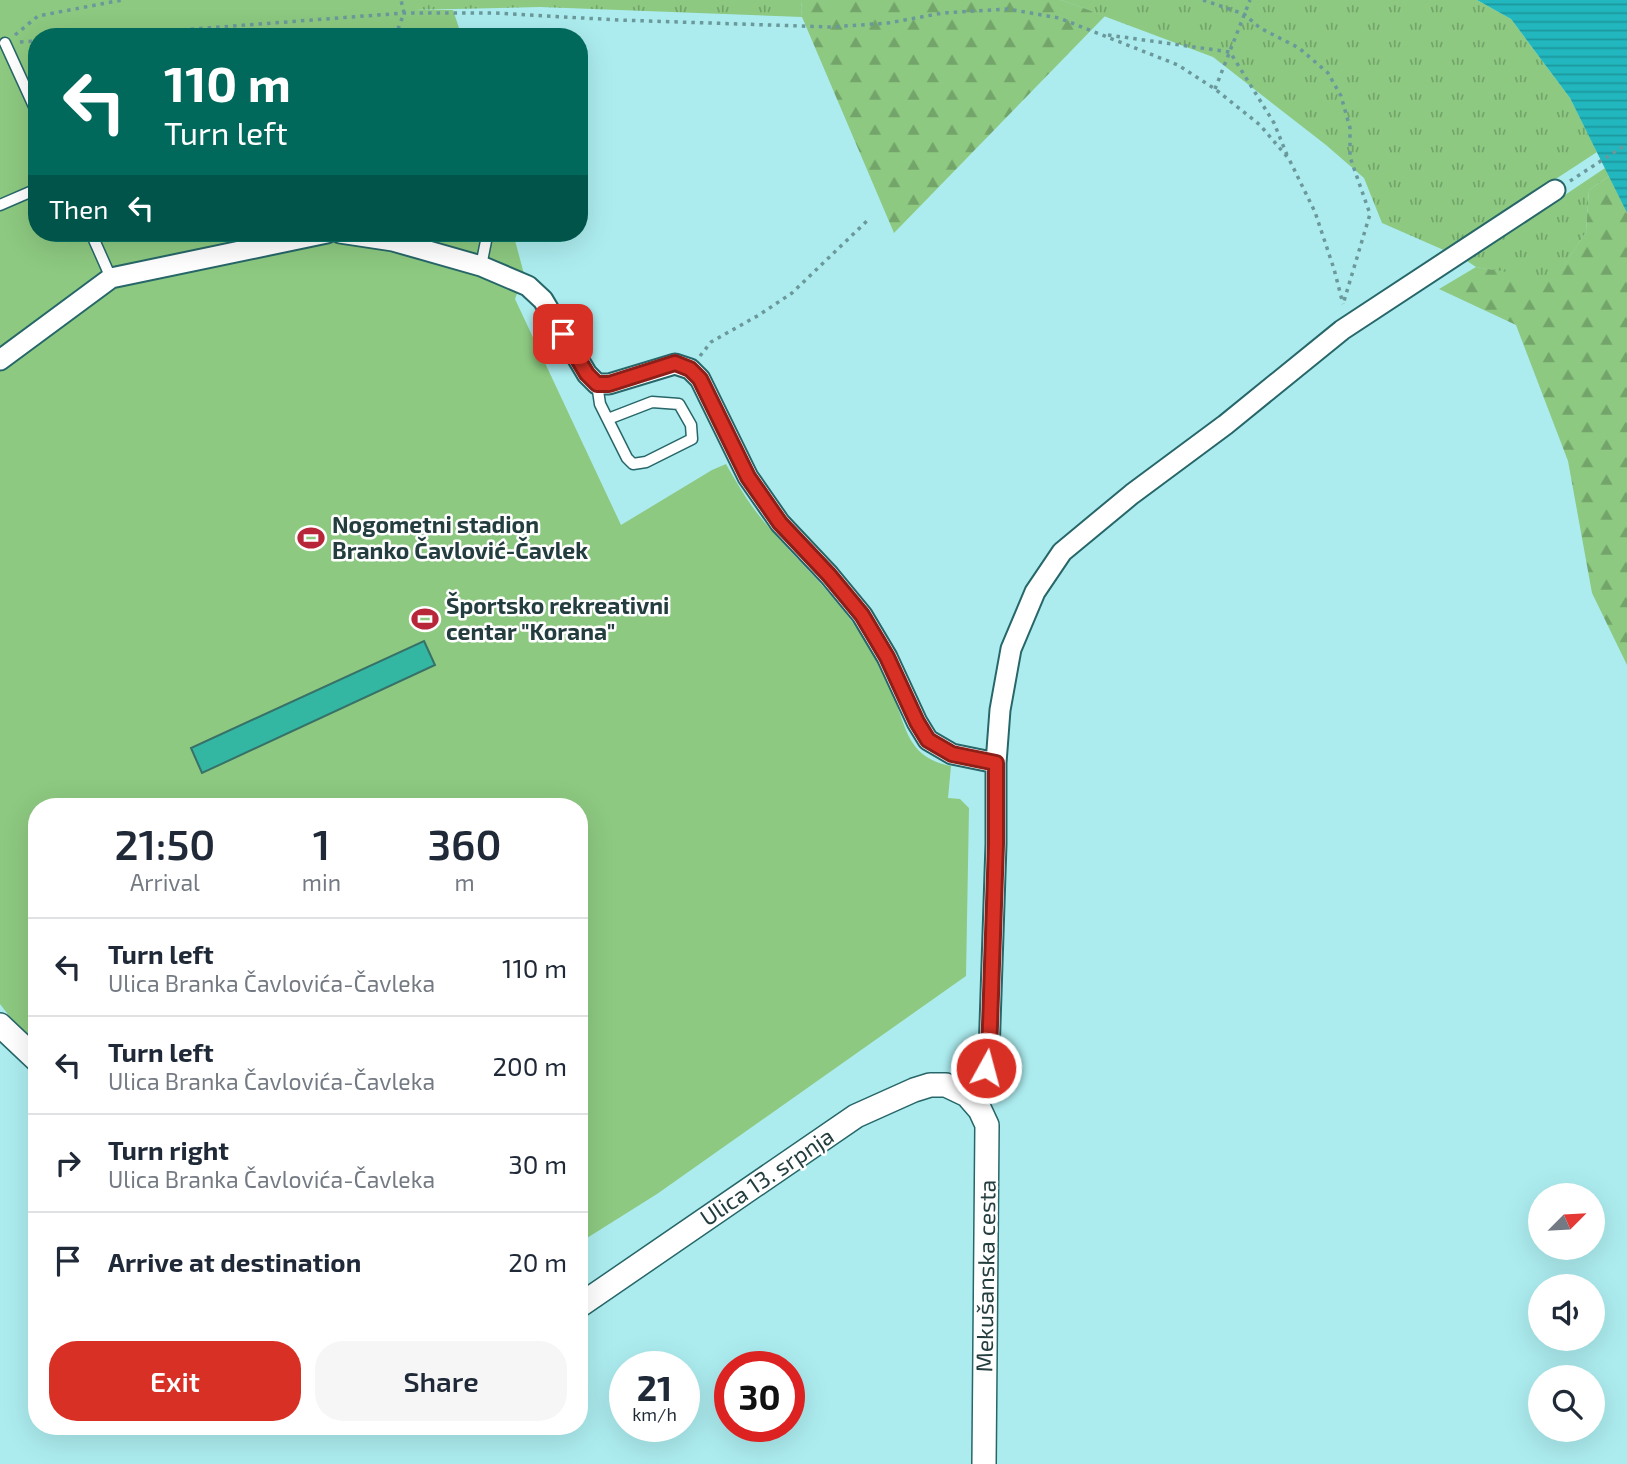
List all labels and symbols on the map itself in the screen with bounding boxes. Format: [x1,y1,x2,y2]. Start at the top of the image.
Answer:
pin [533,304,593,364]
place label: Nogometni stadion Branko Čavlović-Čavlek [332,510,588,564]
sports icon: Nogometni stadion Branko Čavlović-Čavlek [296,523,326,553]
place label: Športsko rekreativni centar "Korana" [446,591,669,645]
sports icon: Športsko rekreativni centar "Korana" [410,604,440,634]
position arrow [949,1031,1023,1105]
street label: Ulica 13. srpnja [694,1121,839,1231]
street label: Mekušanska cesta [969,1179,1001,1373]
north arrow [1528,1183,1605,1260]
speed limit sign: 30 [714,1351,805,1442]

